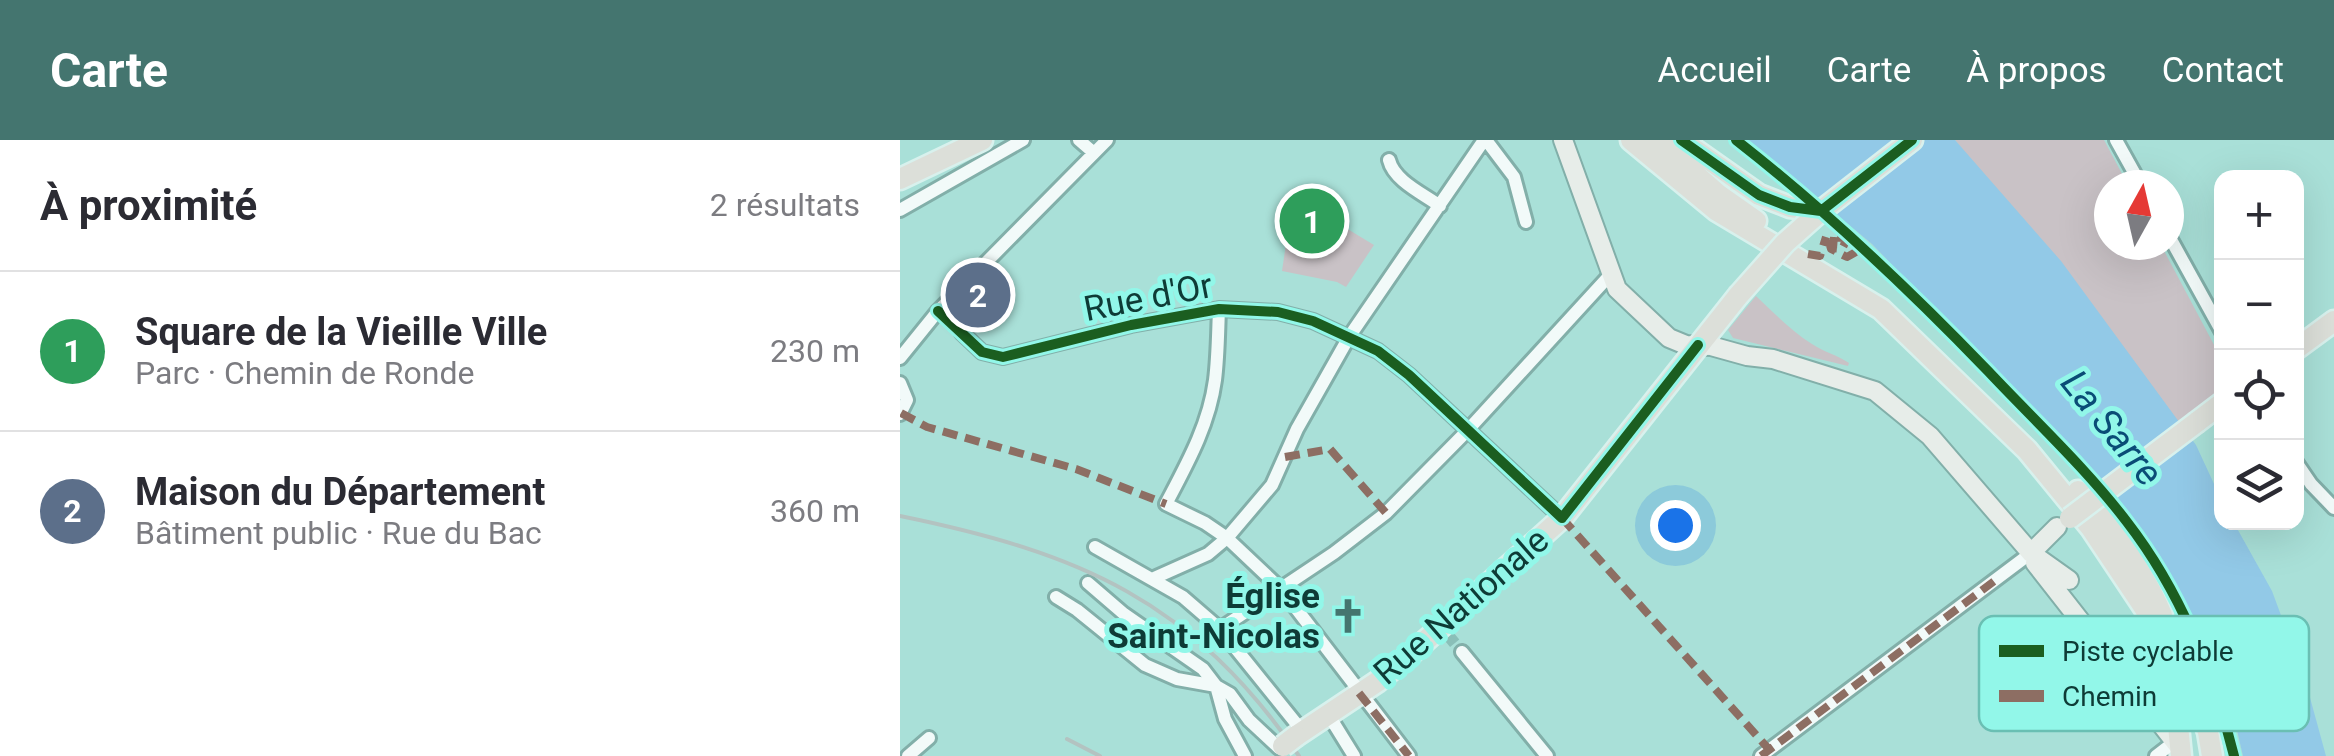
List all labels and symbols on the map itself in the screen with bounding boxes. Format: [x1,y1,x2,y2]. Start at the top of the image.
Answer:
north arrow [2094,170,2184,260]
pin: 1 [1280,184,1344,258]
pin: 2 [946,258,1010,332]
street label: Rue d'Or [1080,265,1216,330]
water label: La Sarre [2052,362,2172,494]
your location [1650,500,1701,551]
street label: Rue Nationale [1366,520,1557,693]
place label: Église Saint-Nicolas [1107,576,1320,657]
church icon: Église Saint-Nicolas [1329,597,1367,635]
legend [1979,616,2309,731]
text: Piste cyclable [2062,635,2234,668]
text: Chemin [2062,680,2157,713]

